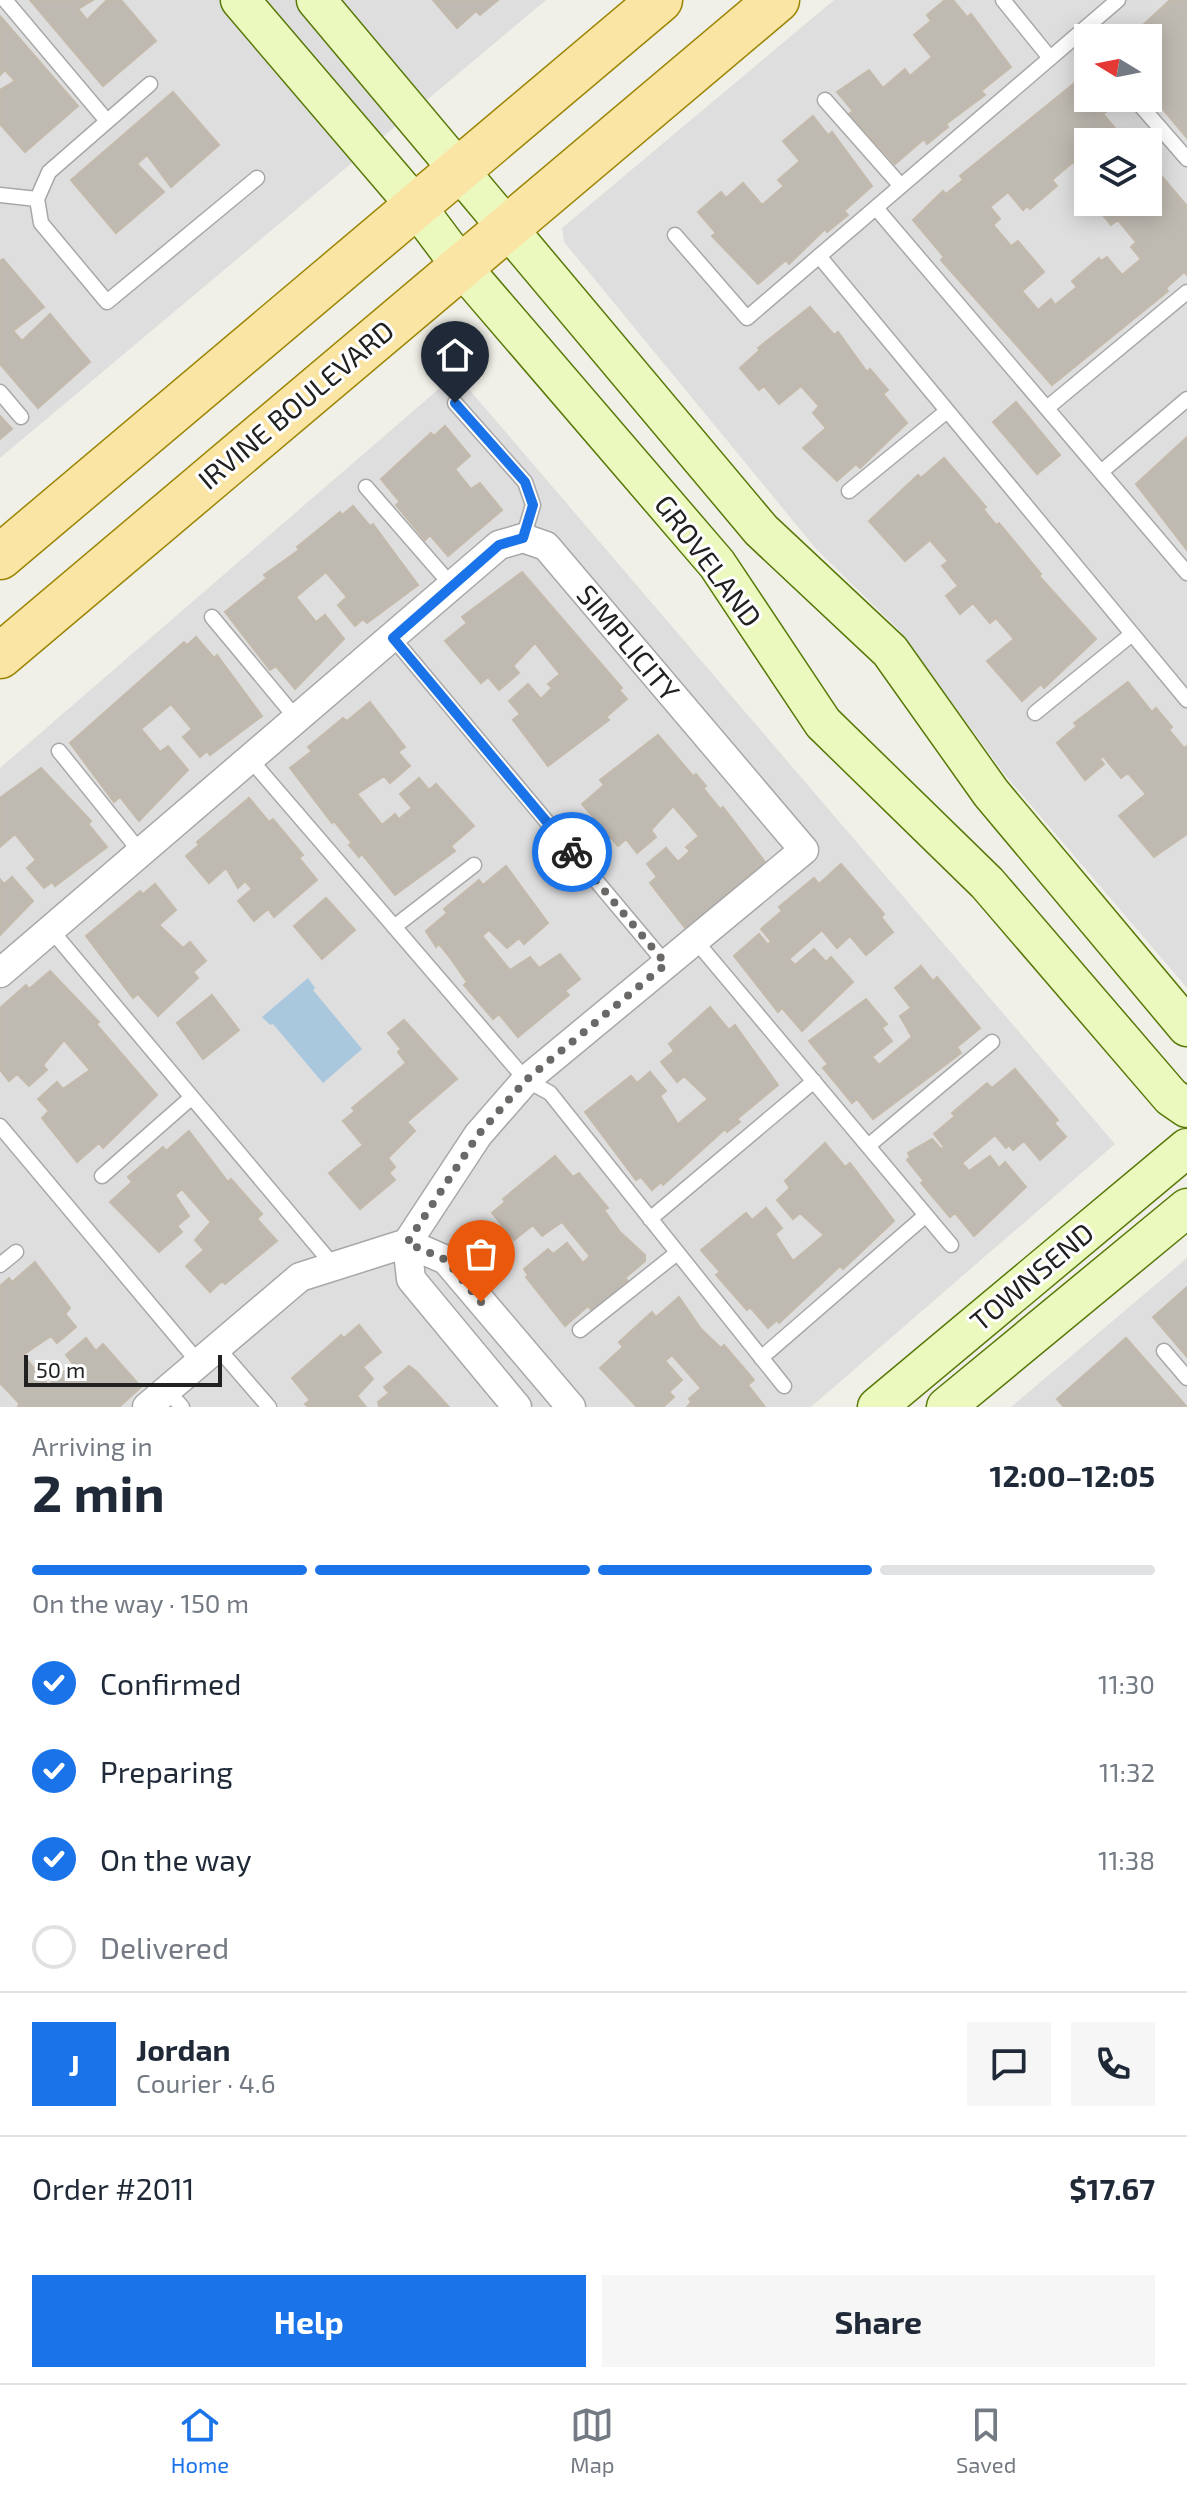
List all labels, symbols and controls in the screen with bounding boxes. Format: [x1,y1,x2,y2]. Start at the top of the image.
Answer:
north arrow [1074,24,1162,112]
map controls [1074,24,1162,216]
button: layers [1074,128,1162,216]
street label: IRVINE BOULEVARD [191,313,400,496]
pin [421,321,489,403]
icon: home [433,333,477,377]
street label: GROVELAND [648,488,769,633]
street label: SIMPLICITY [570,577,687,707]
courier [532,812,612,892]
icon: bike [550,830,594,874]
street label: TOWNSEND [963,1215,1100,1338]
pin [447,1220,515,1302]
icon: bag [459,1232,503,1276]
scale bar [24,1351,222,1387]
text: 50 m [36,1356,85,1382]
text: Arriving in [32,1430,153,1461]
text: 12:00–12:05 [990,1457,1155,1493]
text: 2 min [32,1460,165,1522]
text: On the way · 150 m [32,1587,249,1618]
icon: check [32,1661,76,1705]
text: Confirmed [100,1665,241,1701]
text: 11:30 [1098,1668,1155,1699]
icon: check [32,1749,76,1793]
text: Preparing [100,1753,233,1789]
text: 11:32 [1099,1756,1155,1787]
icon: check [32,1837,76,1881]
text: On the way [100,1841,252,1877]
text: 11:38 [1098,1844,1155,1875]
text: Delivered [100,1929,229,1965]
button: chat [967,2022,1051,2106]
button: phone [1071,2022,1155,2106]
text: Jordan [136,2031,231,2067]
text: J [68,2046,80,2082]
text: Courier · 4.6 [136,2067,276,2098]
text: Order #2011 [32,2170,195,2206]
text: $17.67 [1069,2170,1155,2206]
button: Help [32,2275,586,2367]
button: Share [602,2275,1155,2367]
tab: Home [171,2403,229,2477]
tab: Map [570,2403,615,2477]
tab: Saved [956,2403,1016,2477]

